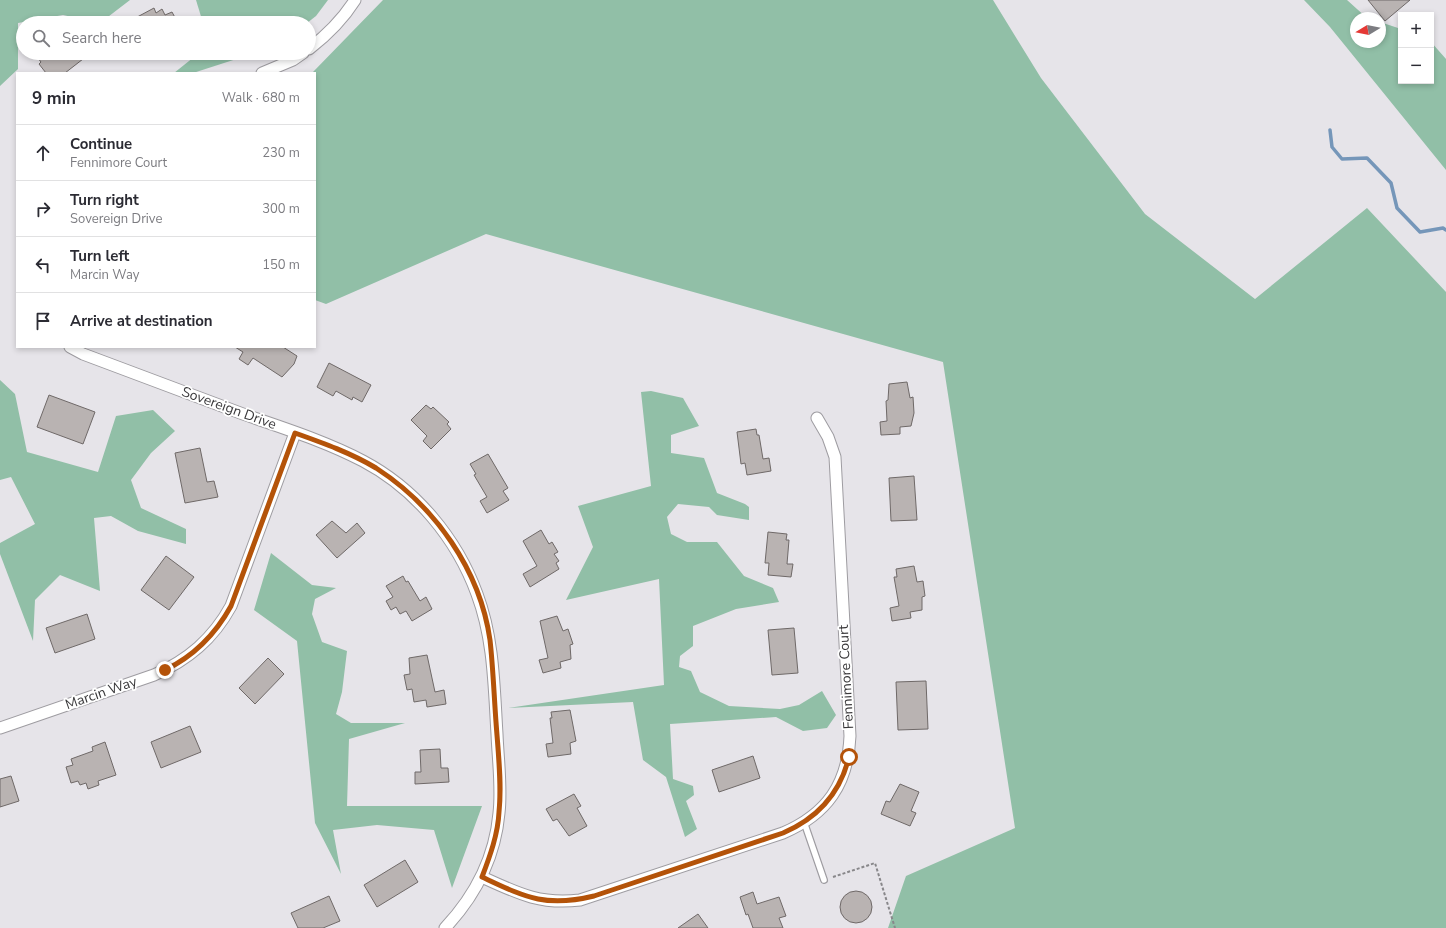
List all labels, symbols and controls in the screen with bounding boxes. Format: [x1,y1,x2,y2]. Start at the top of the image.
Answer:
north arrow [1350,12,1386,48]
map controls [1398,12,1434,84]
button: + [1398,12,1434,48]
search box [16,16,316,60]
icon: search [30,27,52,49]
text: Search here [62,28,142,48]
button: − [1398,48,1434,84]
text: 9 min [32,87,76,110]
text: Walk · 680 m [222,89,300,107]
text: Continue [70,134,132,154]
icon: ahead [32,142,54,164]
text: 230 m [262,144,300,162]
text: Fennimore Court [70,154,167,172]
text: Turn right [70,190,139,210]
icon: right [32,198,54,220]
text: 300 m [262,200,300,218]
text: Sovereign Drive [70,210,162,228]
text: Turn left [70,246,129,266]
icon: left [32,254,54,276]
text: 150 m [262,256,300,274]
text: Marcin Way [70,266,139,284]
icon: arrive [32,310,54,332]
text: Arrive at destination [70,311,213,331]
street label: Sovereign Drive [179,382,279,434]
street label: Fennimore Court [834,624,858,730]
route end [156,661,174,679]
street label: Marcin Way [63,672,140,714]
route start [840,748,858,766]

